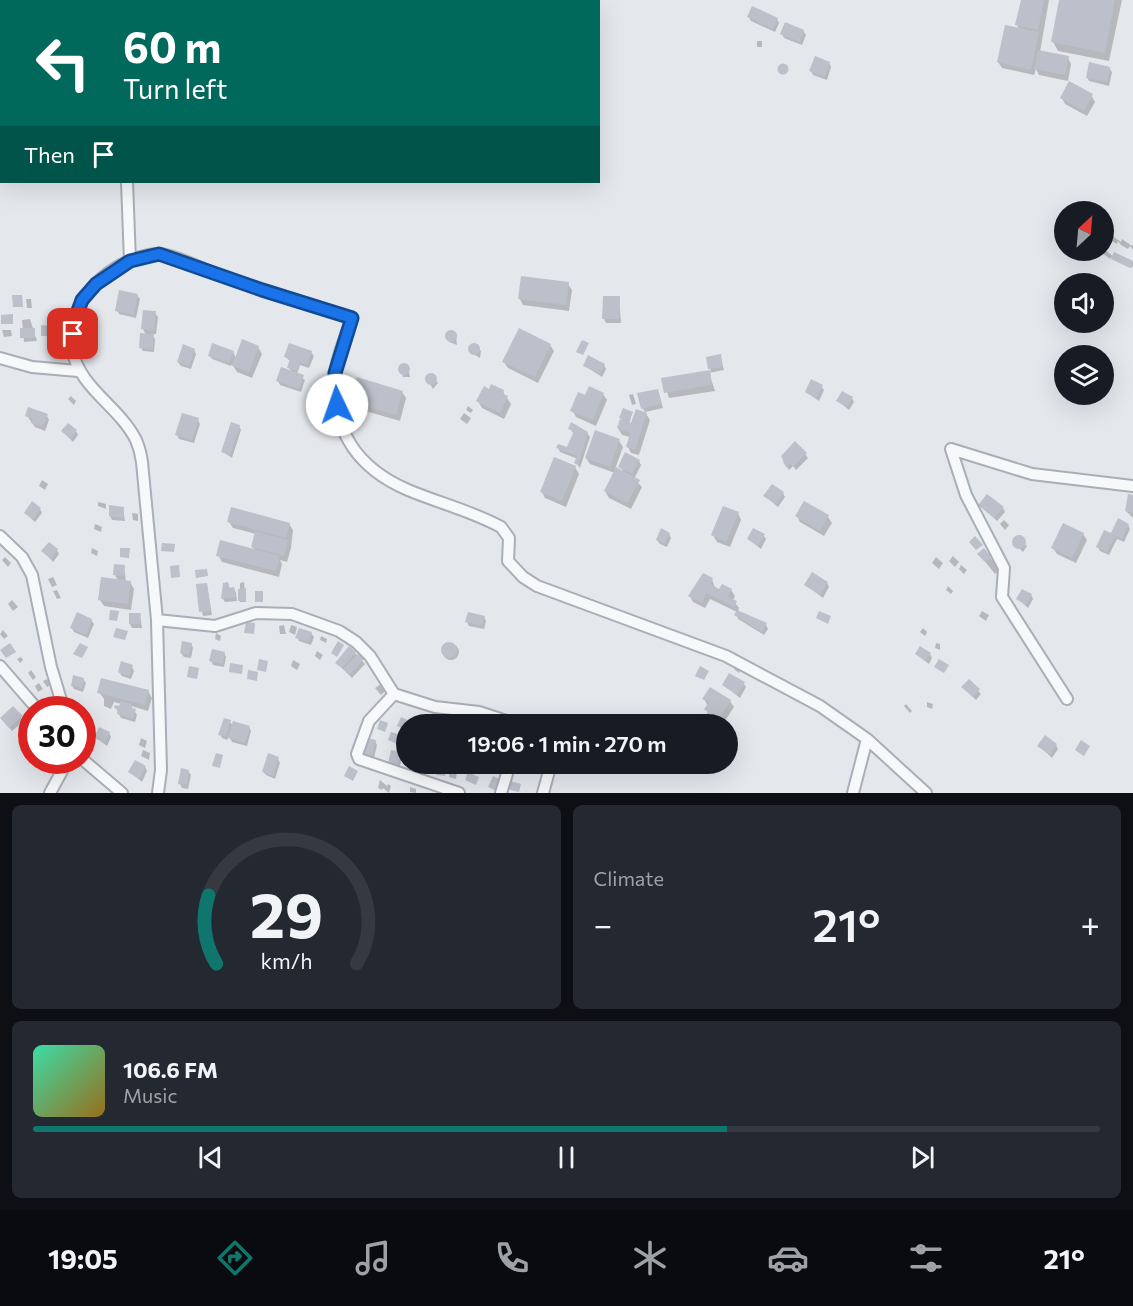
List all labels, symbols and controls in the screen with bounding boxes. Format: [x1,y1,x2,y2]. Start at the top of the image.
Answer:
text: 60 m [123,20,222,72]
icon: left [24,24,102,102]
text: Turn left [123,72,227,105]
icon: arrive [87,138,120,171]
text: Then [24,141,75,168]
north arrow [1054,201,1114,261]
map controls [1054,201,1114,405]
button: sound [1054,273,1114,333]
pin [47,308,98,359]
icon: arrive [56,317,89,350]
button: layers [1054,345,1114,405]
position arrow [305,373,369,437]
speed limit sign: 30 [18,696,96,774]
text: 19:06 · 1 min · 270 m [468,730,666,757]
text: Climate [594,866,664,890]
text: 29 [249,875,323,951]
text: 21° [813,896,880,951]
text: − [594,903,612,944]
text: + [1081,903,1100,944]
text: km/h [260,947,312,973]
text: 106.6 FM [123,1056,218,1083]
text: Music [123,1083,177,1107]
icon: previous [194,1141,227,1174]
icon: pause [550,1141,583,1174]
icon: next [906,1141,939,1174]
icon: directions [214,1237,256,1279]
icon: music [352,1237,394,1279]
icon: phone [491,1237,533,1279]
icon: climate [629,1237,671,1279]
icon: car [767,1237,809,1279]
icon: filters [905,1237,947,1279]
text: 19:05 [48,1242,118,1275]
text: 21° [1043,1242,1085,1275]

